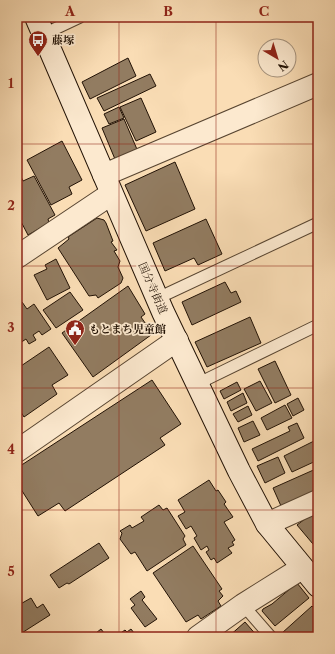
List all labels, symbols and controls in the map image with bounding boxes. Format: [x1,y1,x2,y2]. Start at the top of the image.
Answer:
text: A [64,3,76,19]
text: B [163,3,173,19]
text: C [259,3,269,19]
bus stop icon: 藤塚 [27,29,49,57]
place label: 藤塚 [52,33,75,47]
north arrow [257,38,297,78]
text: N [275,57,291,75]
text: 1 [8,75,14,91]
text: 2 [7,197,15,213]
street label: 国分寺街道 [135,260,171,316]
public building icon: もとまち児童館 [64,318,86,346]
text: 3 [7,319,15,335]
place label: もとまち児童館 [89,322,166,336]
text: 4 [7,441,15,457]
text: 5 [7,563,15,579]

